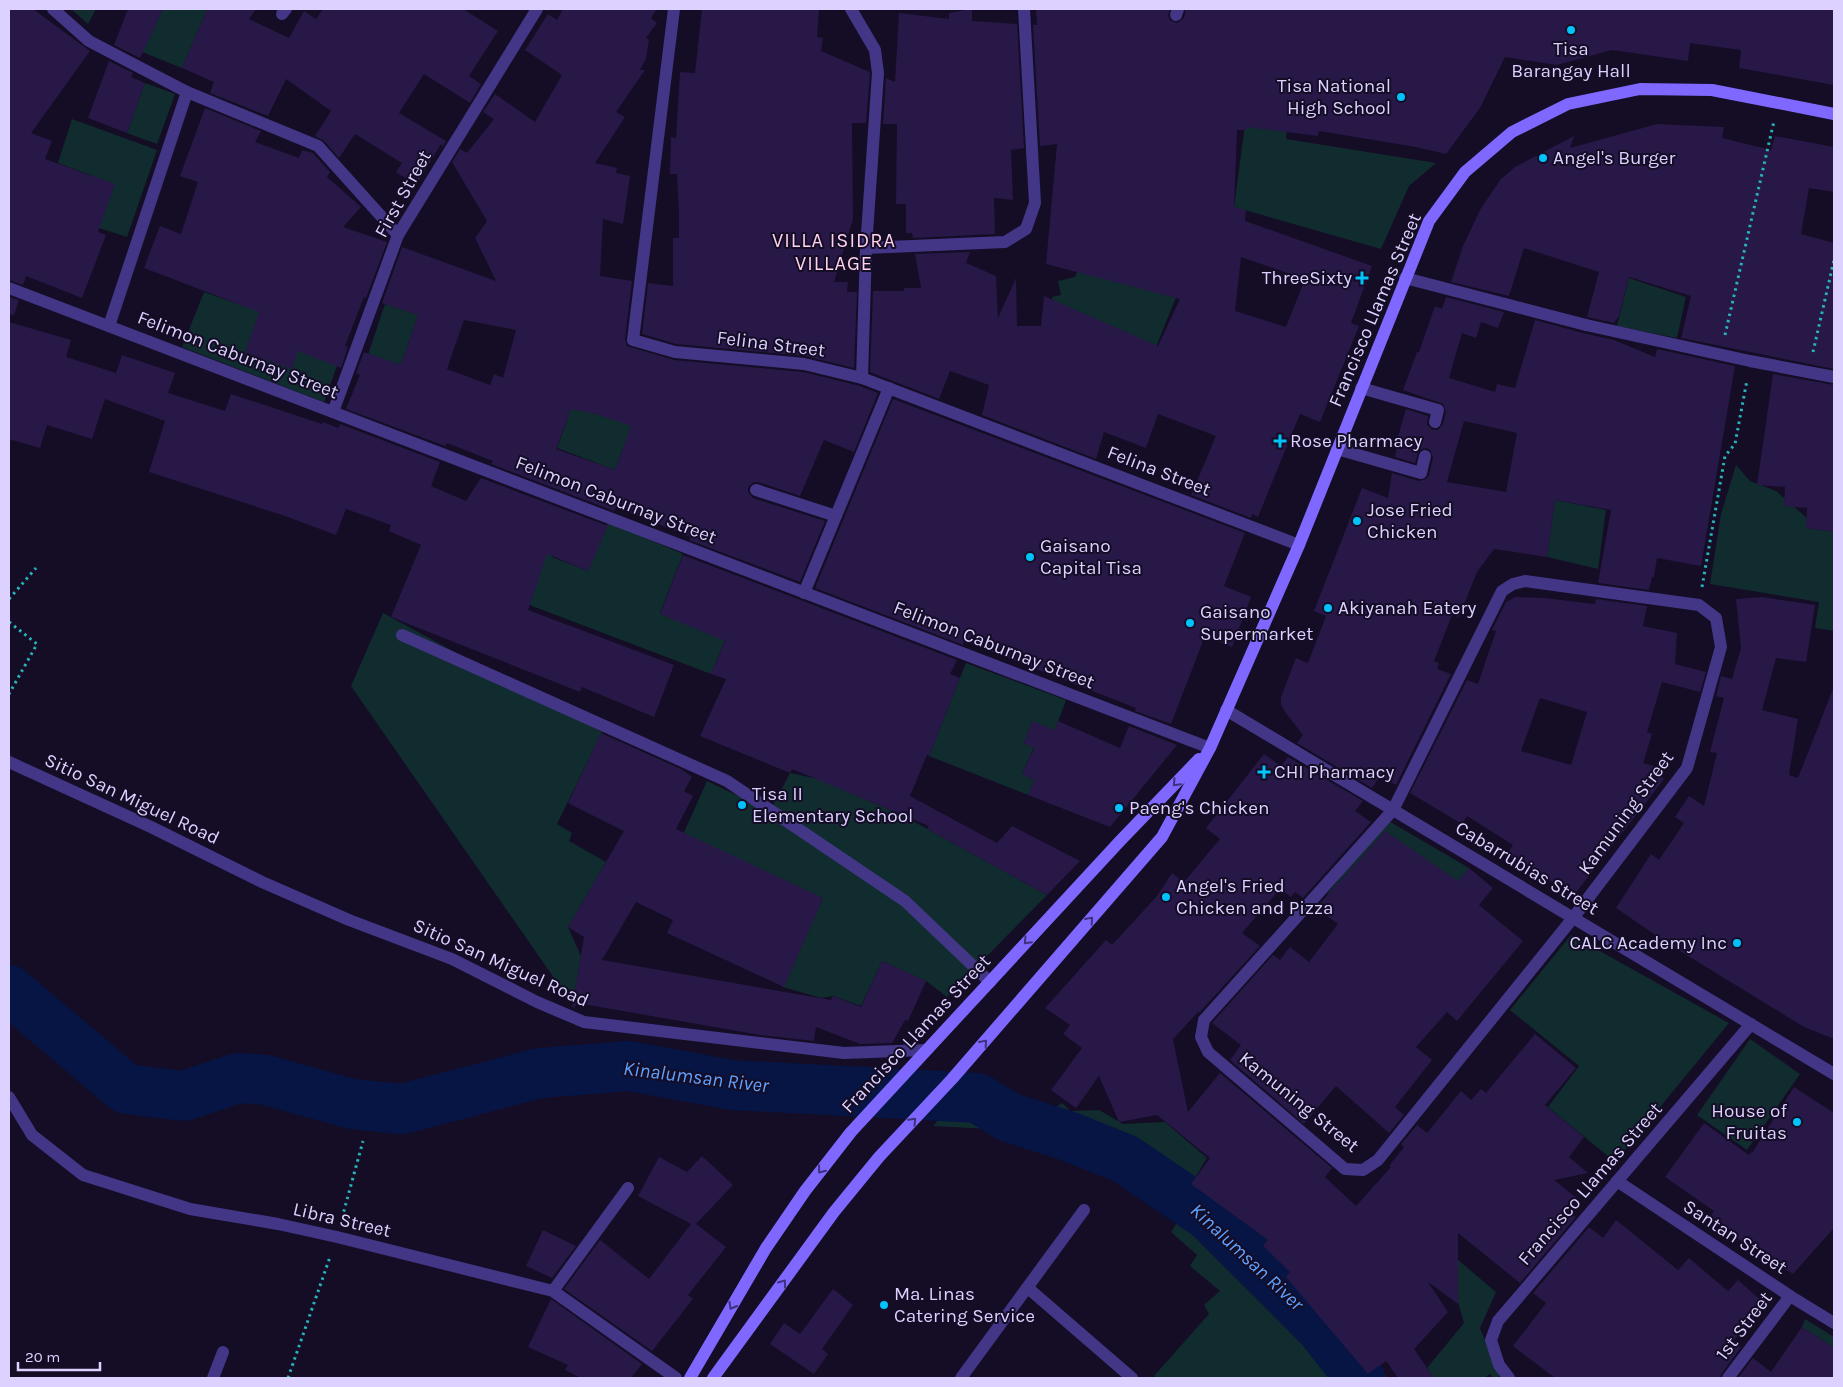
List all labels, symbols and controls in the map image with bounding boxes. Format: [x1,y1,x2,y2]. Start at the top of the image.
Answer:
marker: Tisa Barangay Hall [1565,24,1577,36]
place label: Tisa Barangay Hall [1511,38,1631,82]
place label: Tisa National High School [1277,75,1391,119]
marker: Tisa National High School [1395,91,1407,103]
street label: First Street [370,147,436,241]
place label: Angel's Burger [1553,147,1676,169]
marker: Angel's Burger [1537,152,1549,164]
street label: Francisco Llamas Street [1324,210,1426,410]
district label: VILLA ISIDRA VILLAGE [772,229,896,275]
place label: ThreeSixty [1262,267,1352,289]
marker: ThreeSixty [1356,272,1368,284]
street label: Felimon Caburnay Street [134,306,342,404]
street label: Felina Street [716,326,826,362]
place label: Rose Pharmacy [1290,430,1423,452]
marker: Rose Pharmacy [1274,435,1286,447]
street label: Felina Street [1104,441,1214,501]
street label: Felimon Caburnay Street [512,451,720,549]
place label: Jose Fried Chicken [1367,499,1453,543]
marker: Jose Fried Chicken [1351,515,1363,527]
place label: Gaisano Capital Tisa [1040,535,1142,579]
marker: Gaisano Capital Tisa [1024,551,1036,563]
street label: Felimon Caburnay Street [890,596,1098,694]
place label: Akiyanah Eatery [1338,597,1476,619]
place label: Gaisano Supermarket [1200,601,1313,645]
marker: Akiyanah Eatery [1322,602,1334,614]
marker: Gaisano Supermarket [1184,617,1196,629]
street label: Kamuning Street [1574,747,1678,879]
street label: Sitio San Miguel Road [41,749,223,849]
place label: CHI Pharmacy [1274,761,1395,783]
marker: CHI Pharmacy [1258,766,1270,778]
one-way arrow [1173,777,1182,786]
place label: Tisa II Elementary School [752,783,913,827]
place label: Paeng's Chicken [1129,797,1270,819]
marker: Tisa II Elementary School [736,799,748,811]
marker: Paeng's Chicken [1113,802,1125,814]
street label: Cabarrubias Street [1451,817,1603,919]
place label: Angel's Fried Chicken and Pizza [1176,875,1333,919]
marker: Angel's Fried Chicken and Pizza [1160,891,1172,903]
street label: Sitio San Miguel Road [410,914,592,1012]
one-way arrow [1085,917,1094,926]
place label: CALC Academy Inc [1569,932,1727,954]
one-way arrow [1024,935,1033,944]
marker: CALC Academy Inc [1731,937,1743,949]
street label: Francisco Llamas Street [837,950,995,1118]
one-way arrow [978,1039,987,1048]
street label: Kamuning Street [1235,1047,1363,1157]
water label: Kinalumsan River [622,1057,771,1097]
street label: Francisco Llamas Street [1513,1098,1667,1270]
place label: House of Fruitas [1711,1100,1787,1144]
marker: House of Fruitas [1791,1116,1803,1128]
one-way arrow [907,1118,916,1127]
one-way arrow [819,1164,827,1173]
street label: Santan Street [1679,1195,1791,1279]
street label: Libra Street [291,1198,393,1242]
water label: Kinalumsan River [1186,1199,1309,1316]
one-way arrow [777,1279,786,1289]
place label: Ma. Linas Catering Service [894,1283,1035,1327]
street label: 1st Street [1711,1287,1777,1365]
marker: Ma. Linas Catering Service [878,1299,890,1311]
one-way arrow [729,1301,739,1310]
scale bar [18,1340,100,1372]
text: 20 m [25,1348,60,1366]

